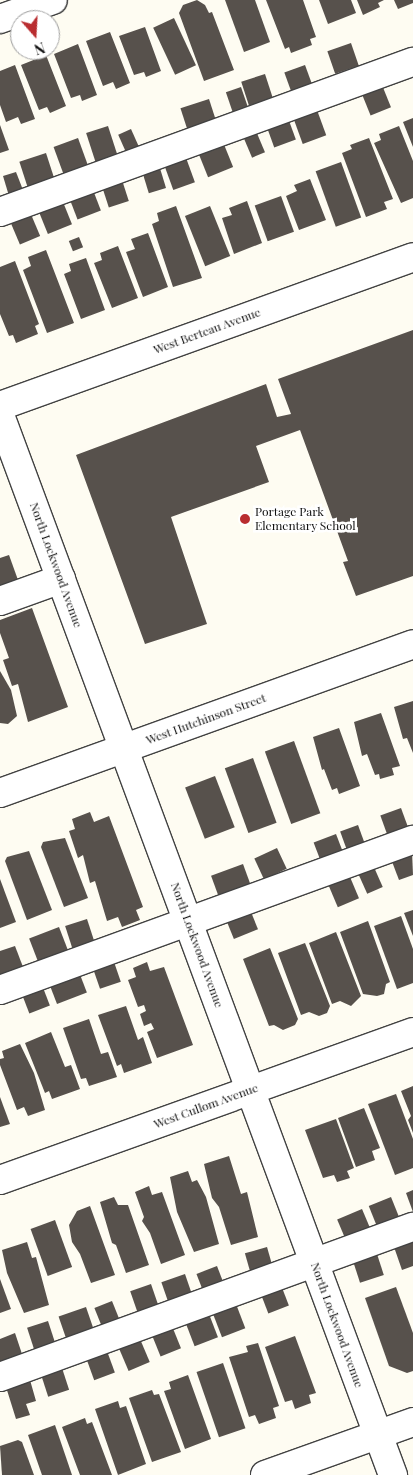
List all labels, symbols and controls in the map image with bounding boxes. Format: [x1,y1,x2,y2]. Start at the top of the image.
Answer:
north arrow [10,10,60,60]
text: N [32,38,48,59]
street label: West Berteau Avenue [151,305,263,357]
street label: North Lockwood Avenue [27,500,85,630]
place label: Portage Park Elementary School [255,505,356,533]
marker: Portage Park Elementary School [239,513,251,525]
street label: West Hutchinson Street [144,691,268,747]
street label: North Lockwood Avenue [168,880,226,1010]
street label: West Cullom Avenue [152,1080,260,1132]
street label: North Lockwood Avenue [308,1260,366,1390]

